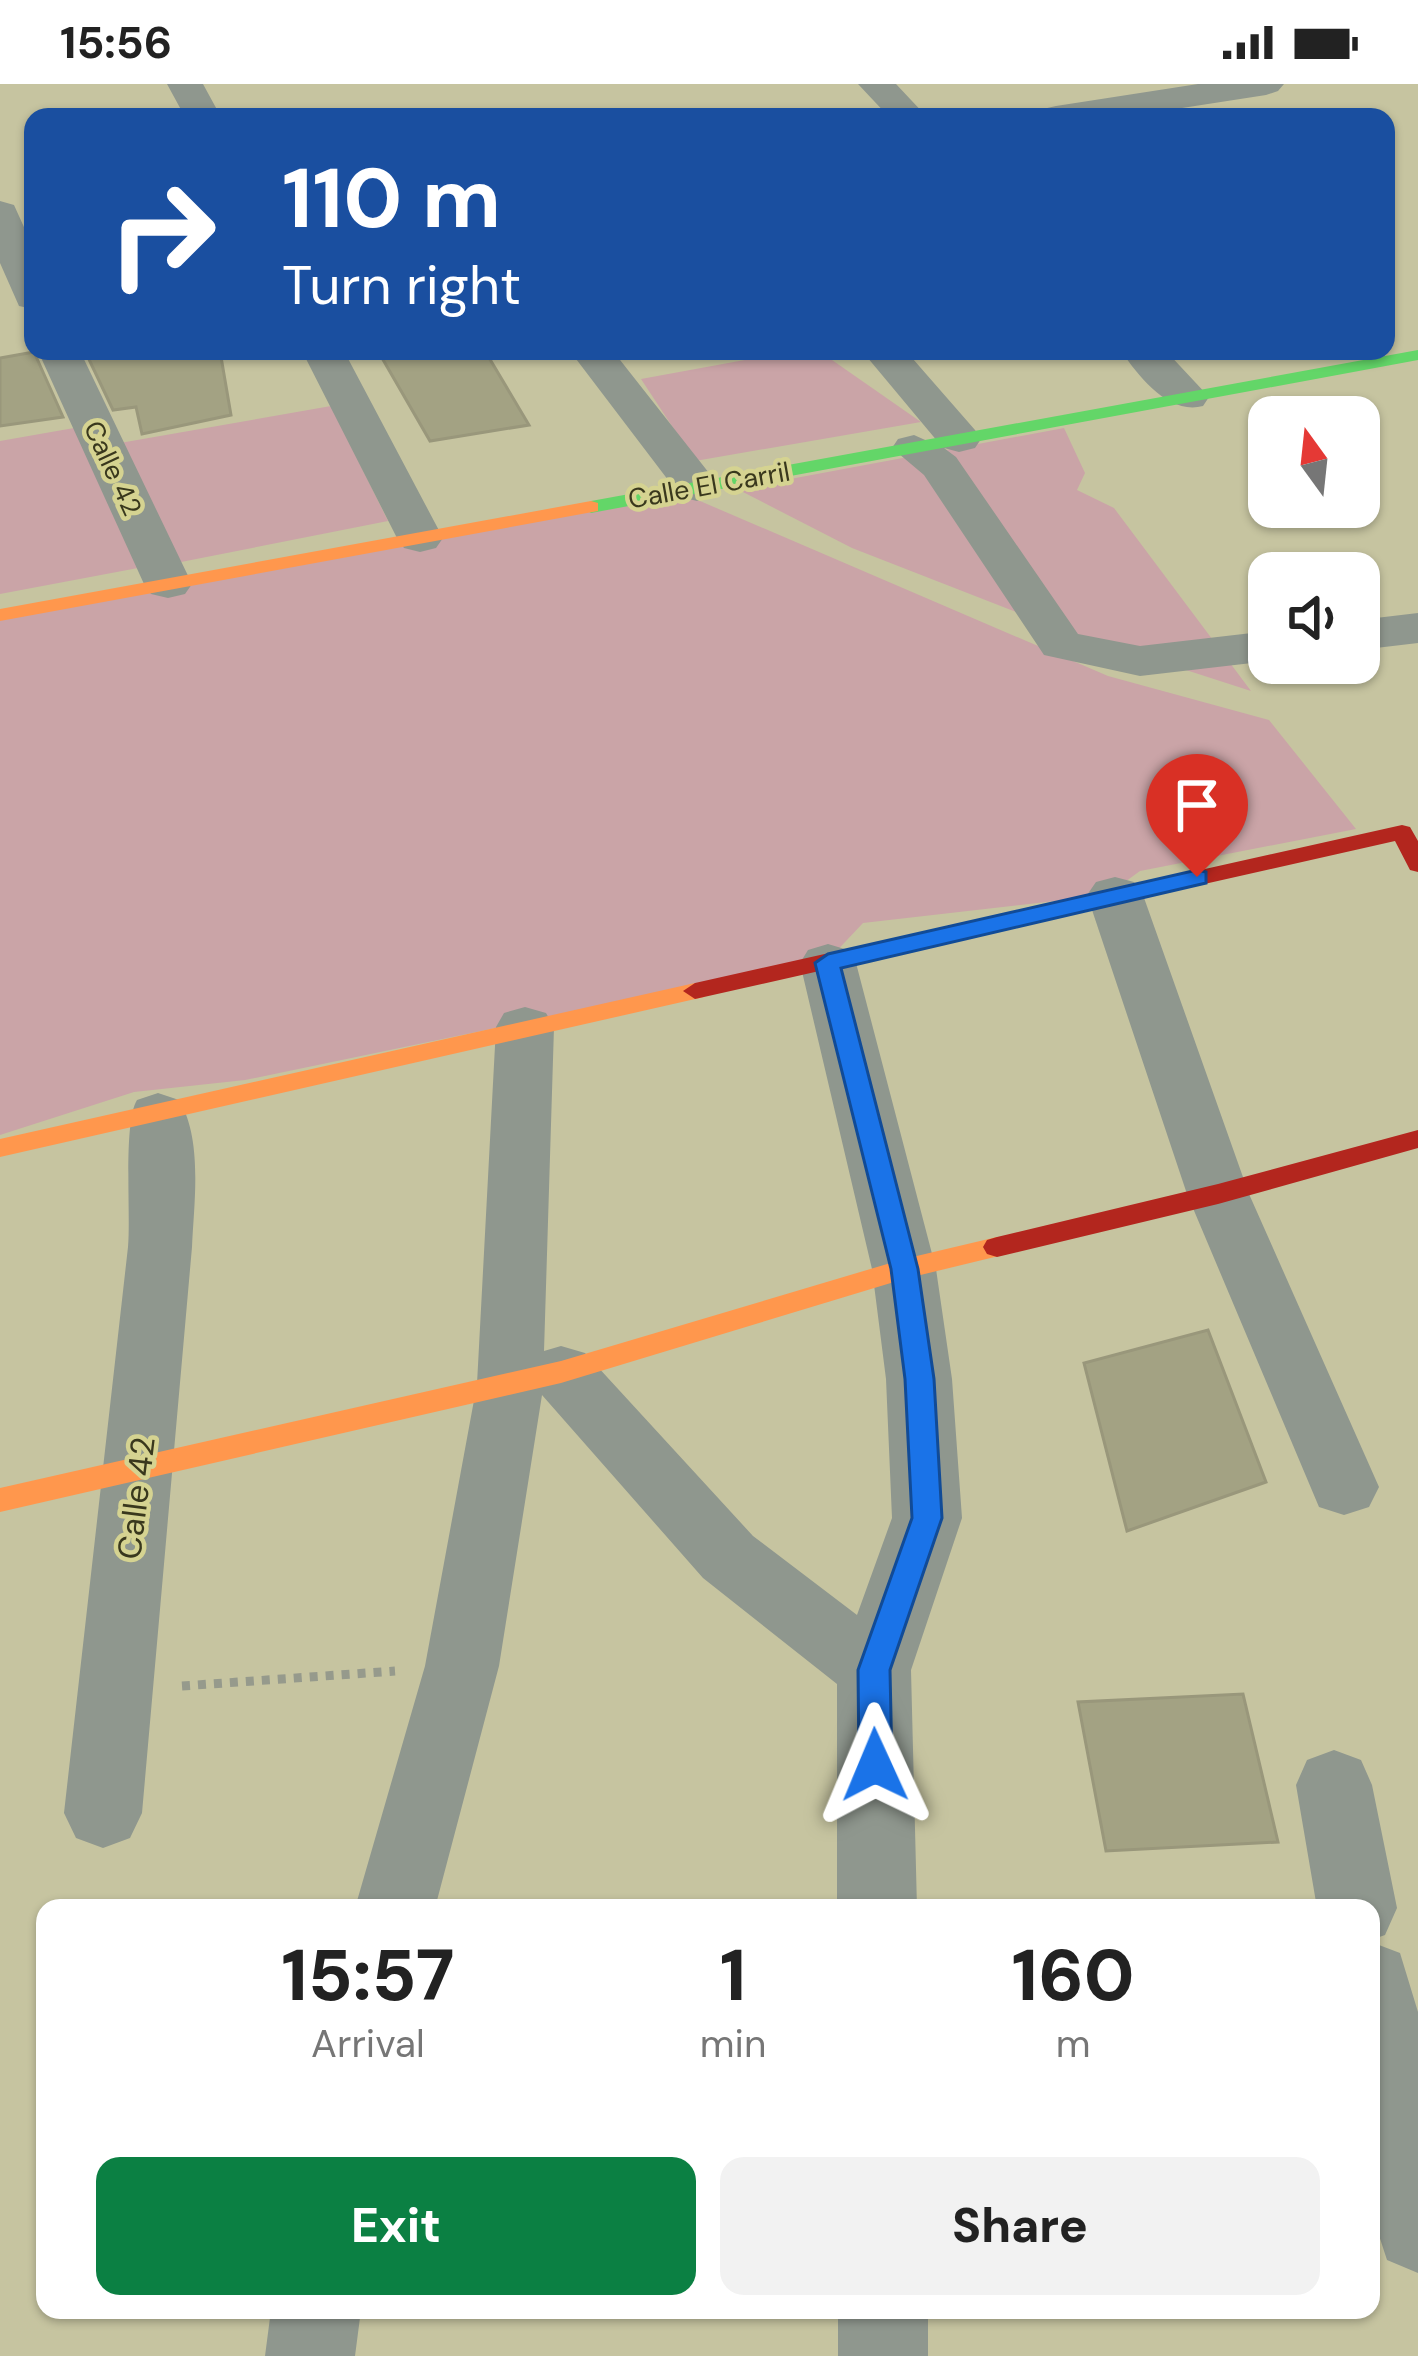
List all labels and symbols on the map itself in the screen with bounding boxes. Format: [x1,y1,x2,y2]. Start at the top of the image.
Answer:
north arrow [1248,396,1380,528]
street label: Calle 42 [76,415,150,521]
street label: Calle El Carril [625,454,793,516]
pin [1146,754,1248,877]
street label: Calle 42 [107,1434,165,1562]
position arrow [812,1702,938,1828]

